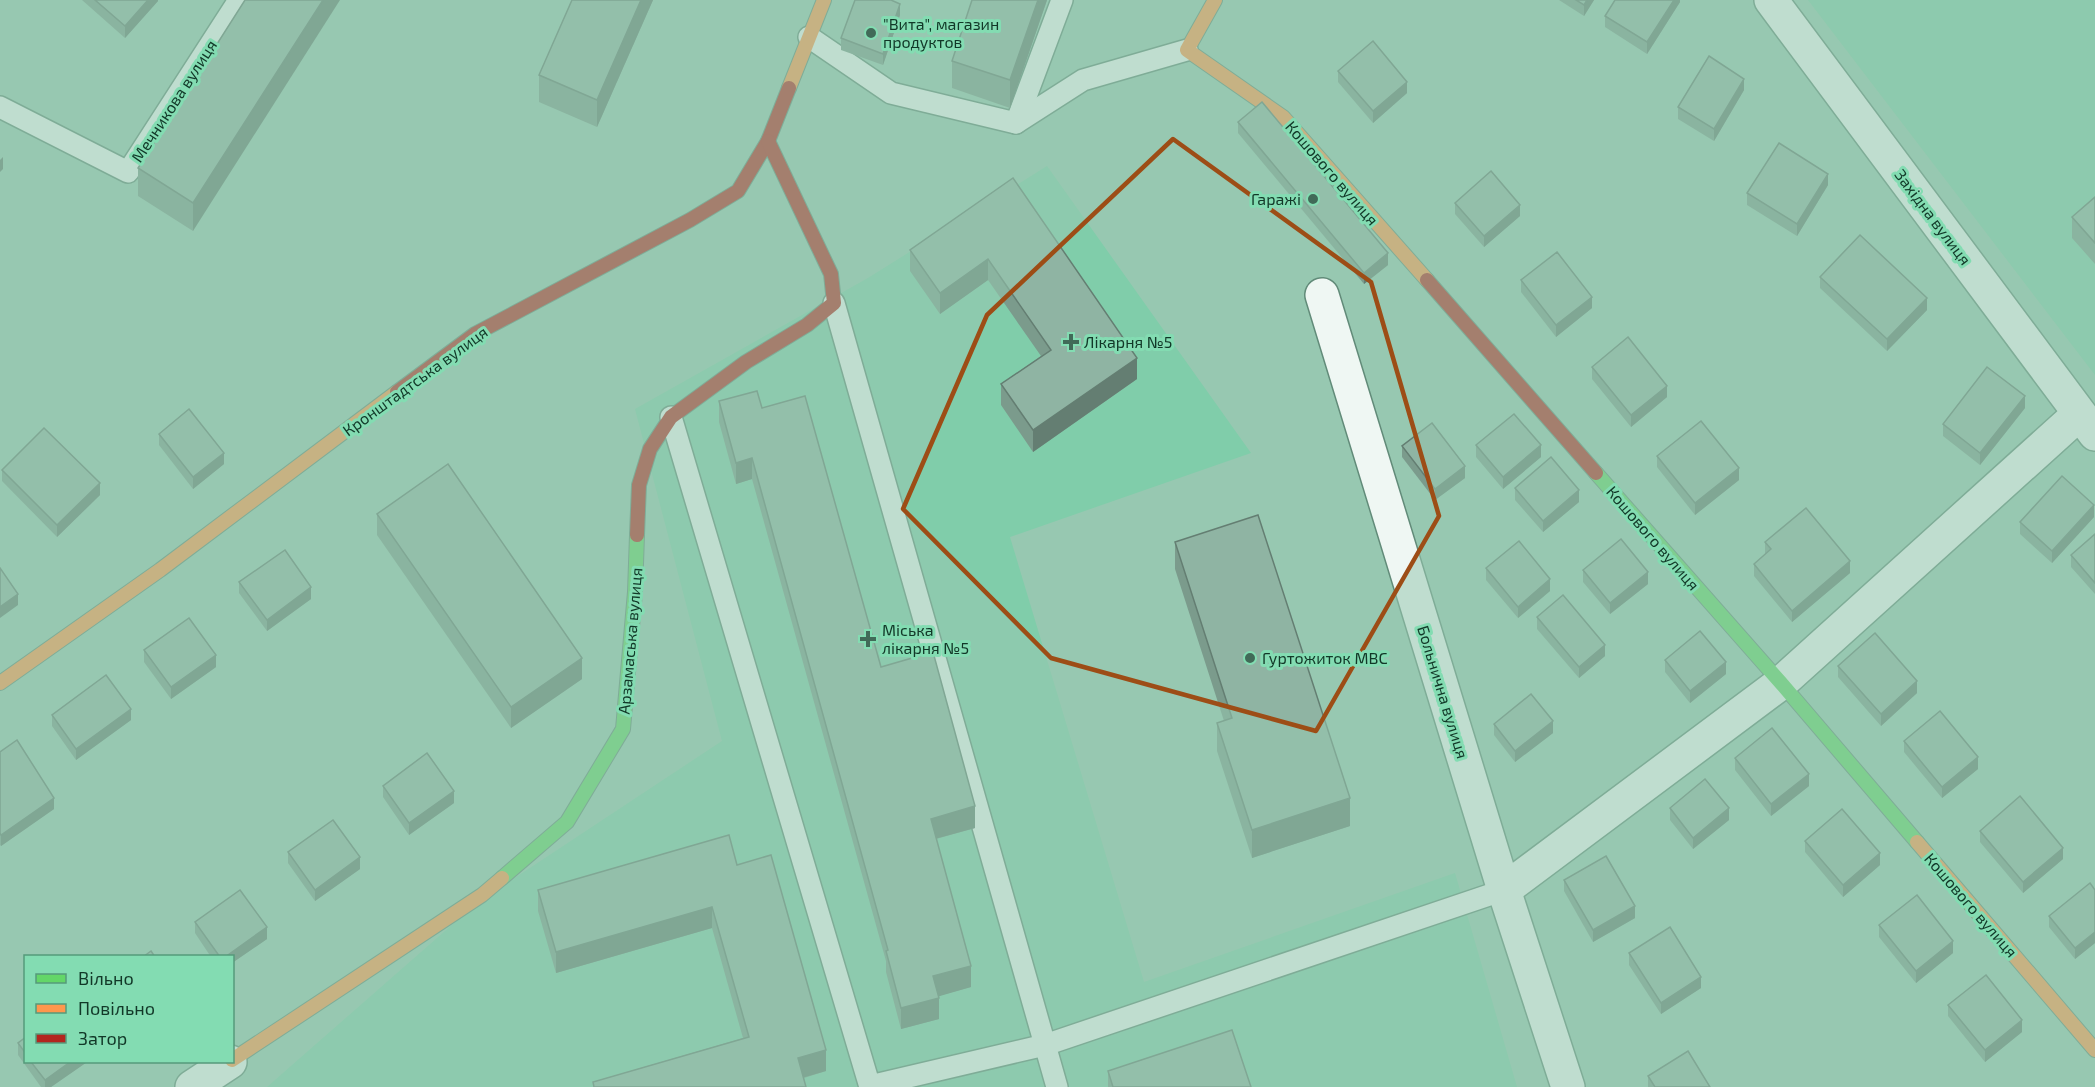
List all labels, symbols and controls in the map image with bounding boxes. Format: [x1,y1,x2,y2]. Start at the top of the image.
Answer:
place label: "Вита", магазин продуктов [883,14,999,52]
marker: "Вита", магазин продуктов [864,26,878,40]
street label: Мечникова вулиця [127,36,221,166]
street label: Кошового вулиця [1281,117,1383,229]
street label: Західна вулиця [1891,165,1975,269]
place label: Гаражі [1251,189,1301,208]
marker: Гаражі [1306,192,1320,206]
street label: Кронштадтська вулиця [339,322,491,440]
place label: Лікарня №5 [1084,332,1172,351]
marker: Лікарня №5 [1062,333,1080,351]
street label: Кошового вулиця [1602,482,1704,594]
street label: Арзамаська вулиця [614,567,646,715]
place label: Міська лікарня №5 [882,620,969,657]
street label: Больнична вулиця [1413,623,1473,761]
marker: Міська лікарня №5 [859,630,877,648]
place label: Гуртожиток МВС [1262,648,1388,668]
marker: Гуртожиток МВС [1243,651,1257,665]
street label: Кошового вулиця [1920,849,2022,961]
legend [24,955,234,1063]
text: Вільно [78,967,134,989]
text: Повільно [78,997,155,1019]
text: Затор [78,1027,127,1049]

